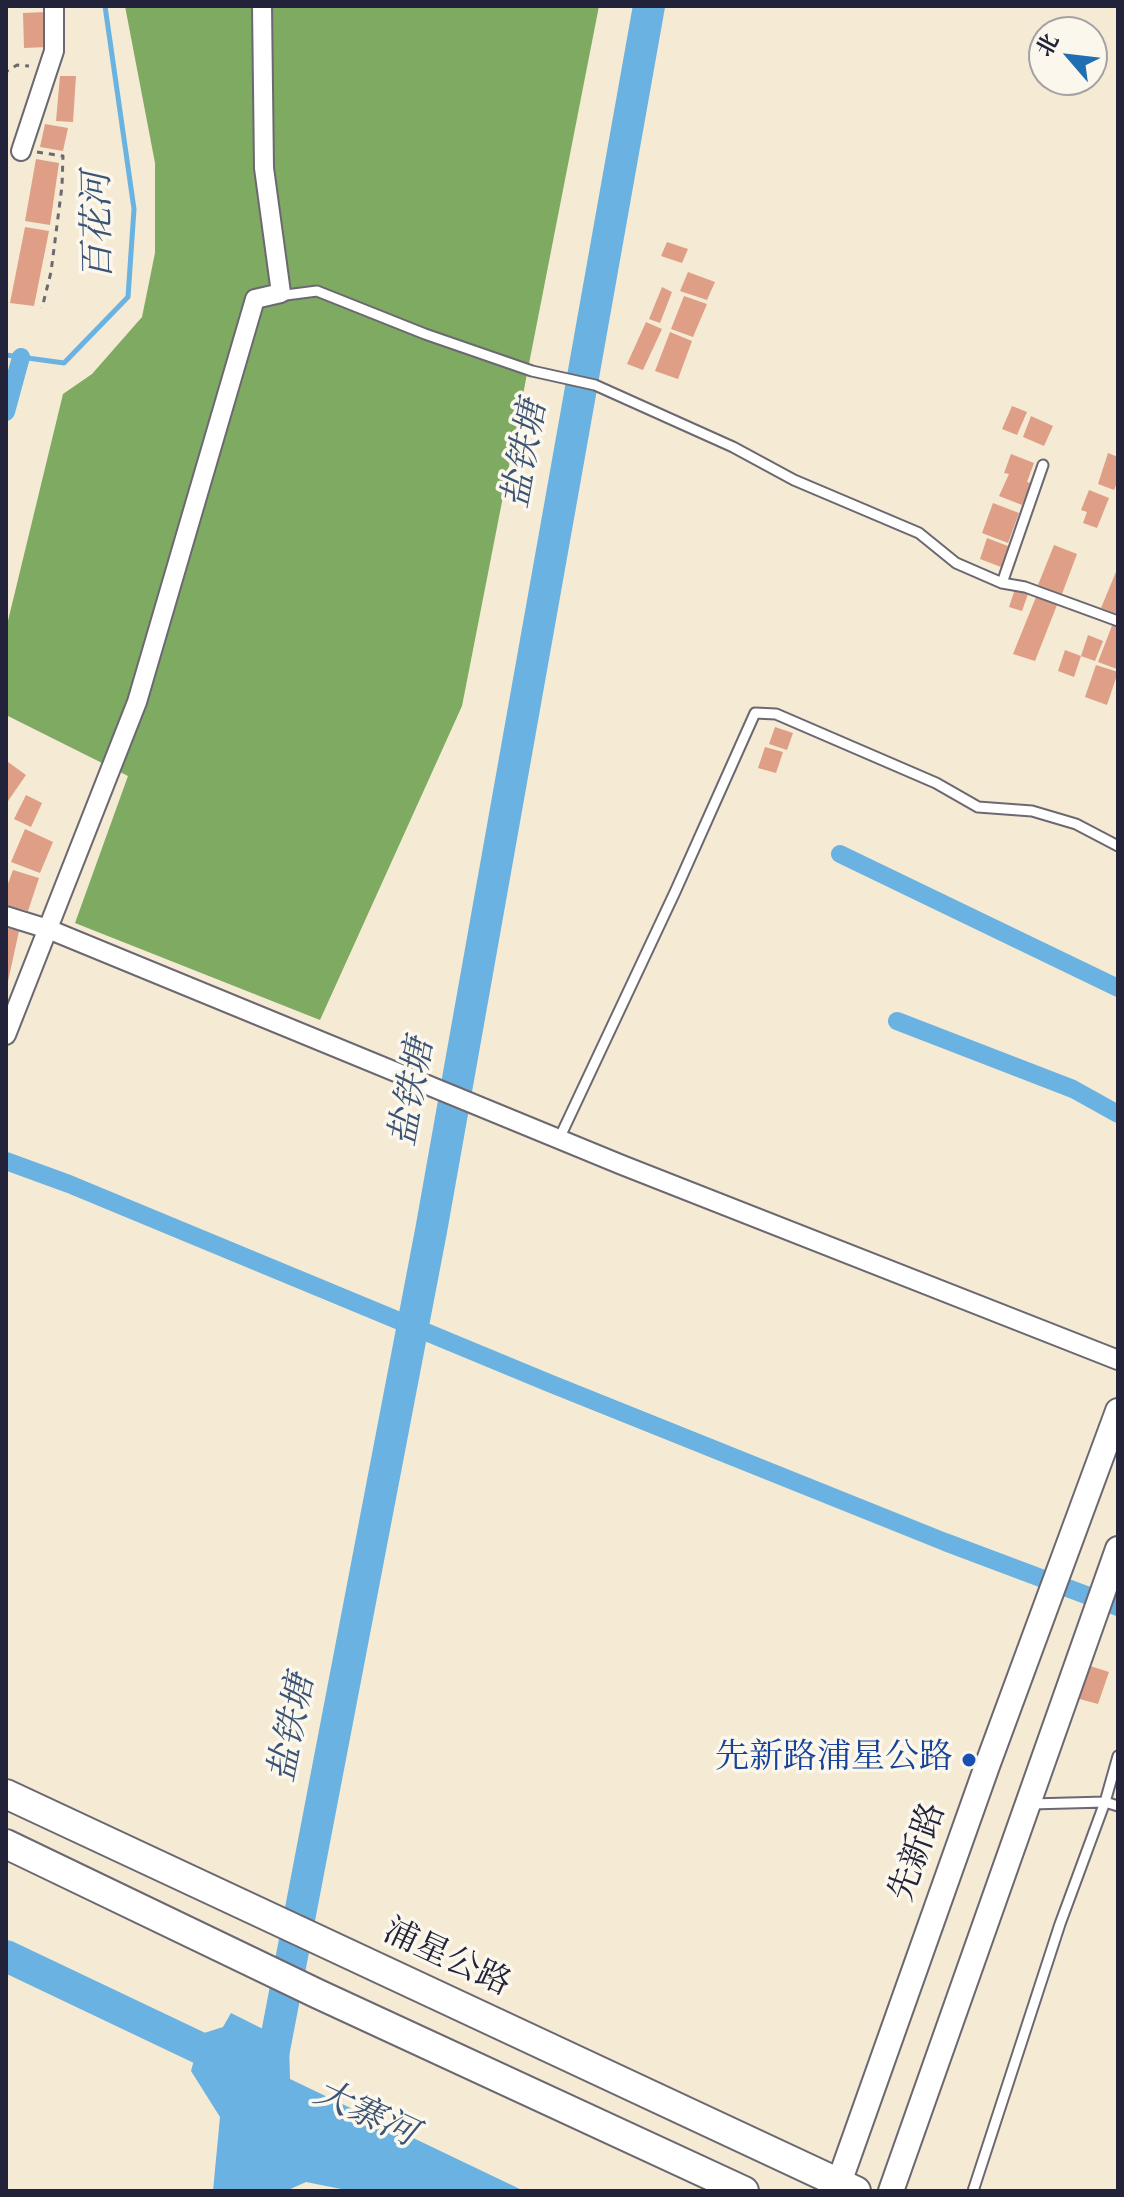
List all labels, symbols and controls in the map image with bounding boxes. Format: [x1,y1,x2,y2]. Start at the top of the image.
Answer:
north arrow [1028,16,1108,96]
text: 北 [1031,29,1065,62]
water label: 百花河 [78,172,124,280]
water label: 盐铁塘 [497,398,559,512]
water label: 盐铁塘 [384,1036,446,1150]
water label: 盐铁塘 [263,1672,327,1786]
place label: 先新路浦星公路 [715,1740,953,1780]
marker: 先新路浦星公路 [960,1751,978,1769]
street label: 先新路 [883,1798,957,1908]
street label: 浦星公路 [376,1913,516,2007]
water label: 大寨河 [306,2074,422,2158]

